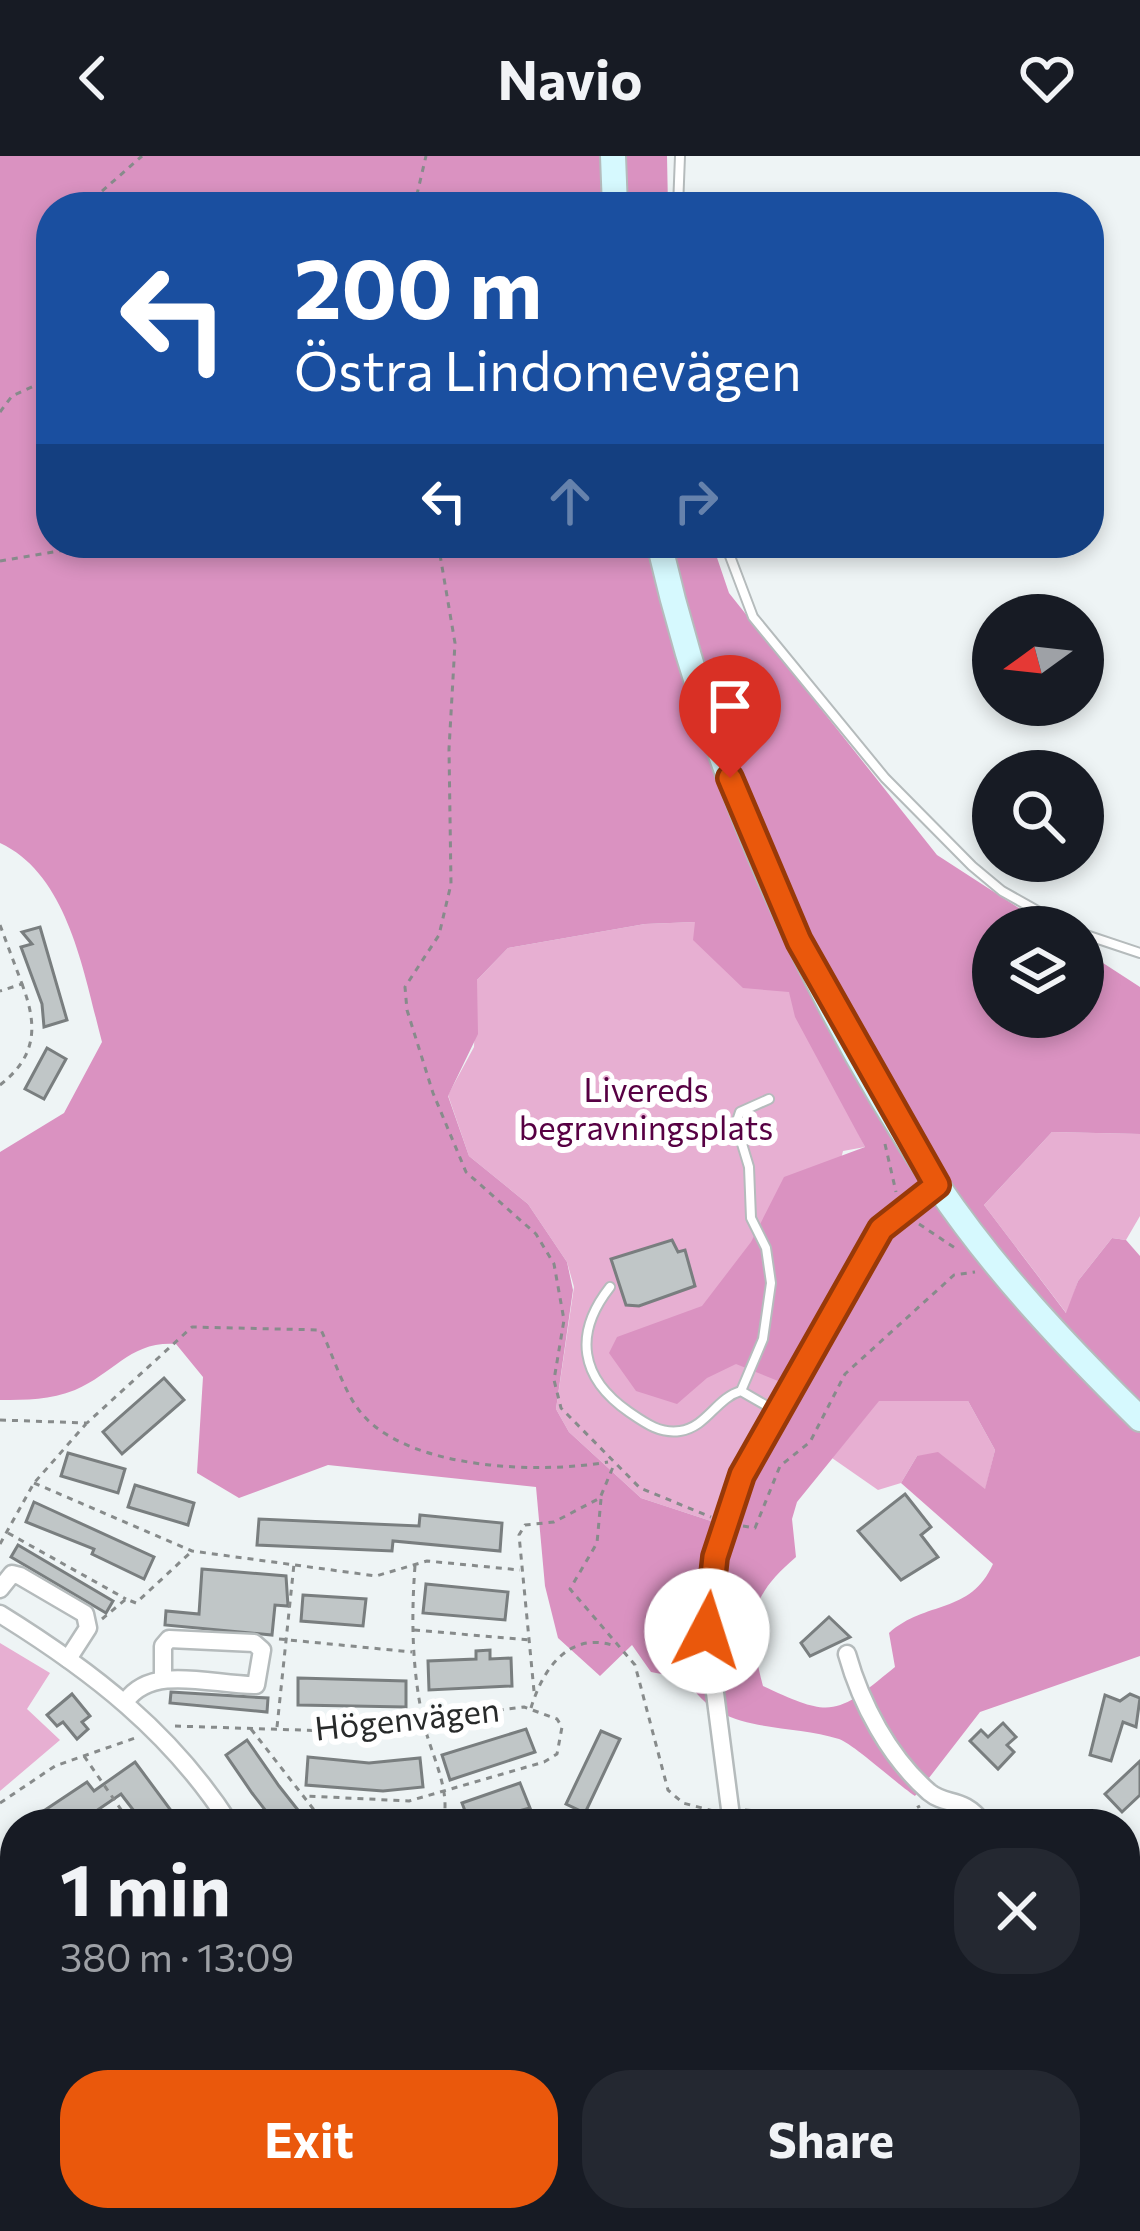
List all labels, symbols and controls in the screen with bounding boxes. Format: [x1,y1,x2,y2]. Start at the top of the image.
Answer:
icon: back [60,45,126,111]
text: Navio [498,45,642,111]
icon: heart [1014,45,1080,111]
text: 200 m [294,234,542,336]
icon: left [96,240,252,396]
text: Östra Lindomevägen [294,336,802,402]
icon: left [411,468,477,534]
icon: ahead [537,468,603,534]
icon: right [663,468,729,534]
north arrow [972,594,1104,726]
map controls [972,594,1104,1038]
pin [679,655,781,778]
icon: arrive [697,673,763,739]
button: search [972,750,1104,882]
button: layers [972,906,1104,1038]
park label: Livereds begravningsplats [519,1068,773,1147]
position arrow [644,1568,770,1694]
street label: Högenvägen [312,1687,501,1748]
text: 1 min [60,1843,231,1931]
button: close [954,1848,1080,1974]
text: 380 m · 13:09 [60,1932,294,1980]
button: Exit [60,2070,558,2208]
button: Share [582,2070,1080,2208]

